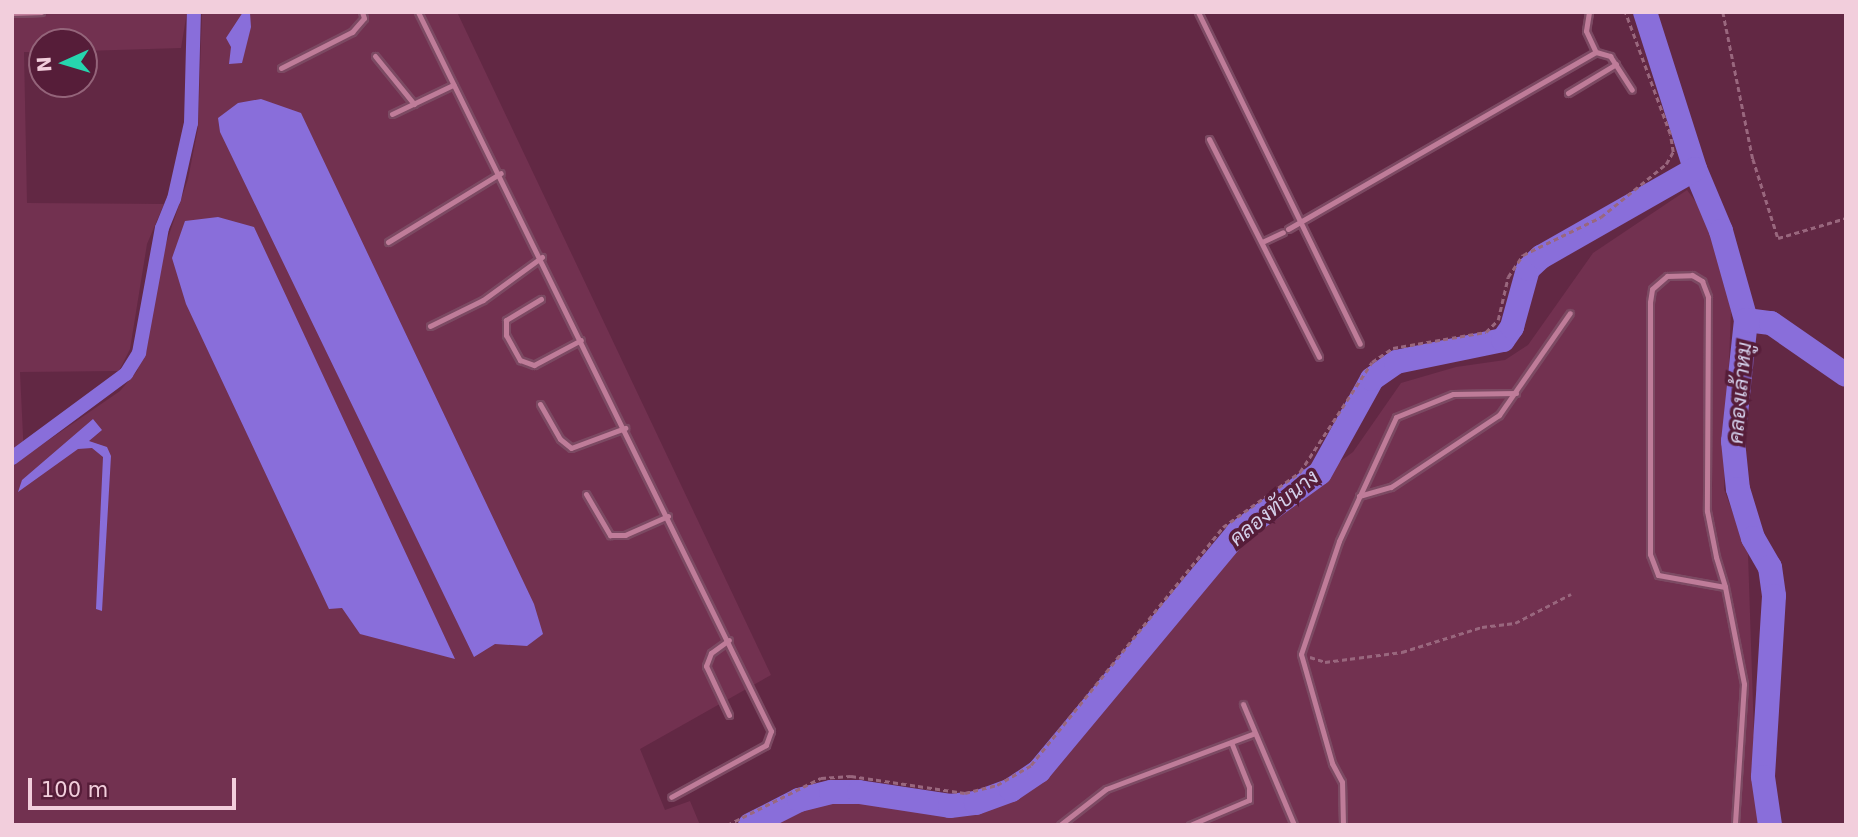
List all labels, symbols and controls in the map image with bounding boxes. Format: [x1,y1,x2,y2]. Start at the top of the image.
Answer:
north arrow [28,28,98,98]
text: N [33,56,56,73]
water label: คลองเล้าหมู [1723,341,1757,445]
water label: คลองทับนาง [1224,464,1324,552]
scale bar [32,764,240,808]
text: 100 m [41,778,108,802]

